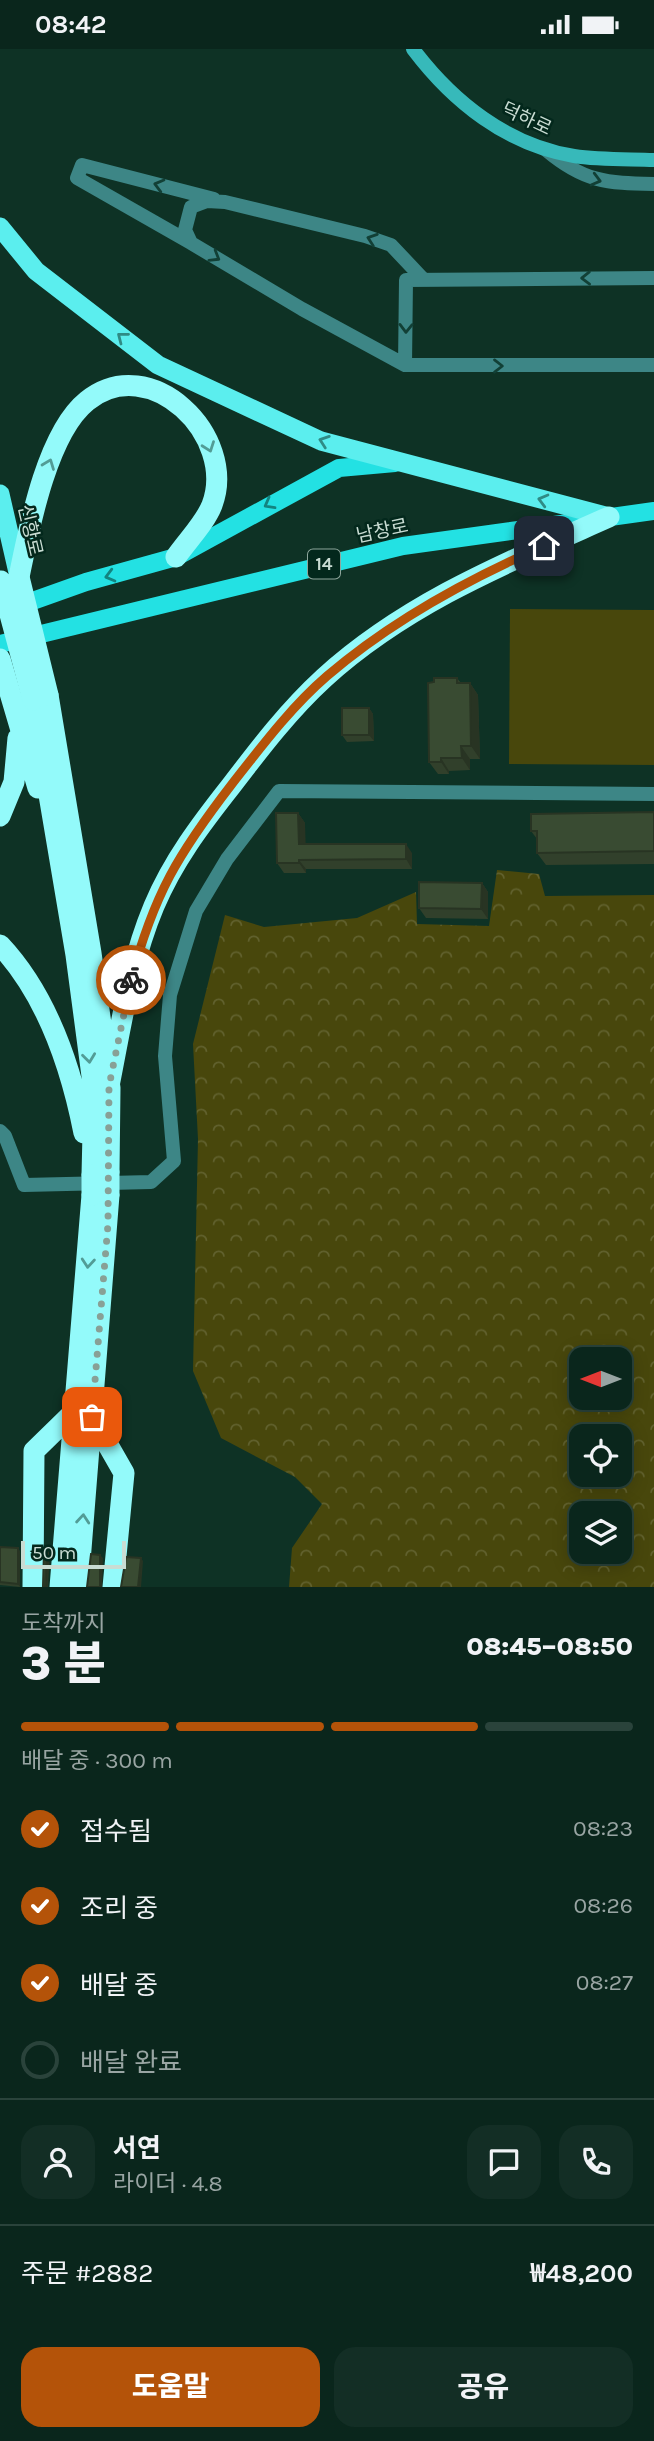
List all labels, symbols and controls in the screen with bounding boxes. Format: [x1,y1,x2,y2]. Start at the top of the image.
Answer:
text: 08:42 [35,9,106,40]
street label: 덕하로 [498,98,555,140]
one-way arrow [590,172,602,186]
one-way arrow [153,179,165,193]
one-way arrow [366,232,378,247]
one-way arrow [207,249,220,262]
one-way arrow [580,270,591,286]
one-way arrow [398,323,413,334]
one-way arrow [118,333,130,346]
one-way arrow [493,358,503,374]
one-way arrow [318,435,330,449]
one-way arrow [201,440,215,452]
one-way arrow [40,458,54,470]
one-way arrow [537,494,549,508]
one-way arrow [264,496,276,509]
street label: 신항로 [13,502,47,558]
street label: 남창로 [354,515,410,547]
pin [514,516,574,576]
icon: home [525,527,563,565]
road number: 14 [308,549,340,579]
one-way arrow [104,567,116,582]
courier [96,945,166,1015]
icon: bike [112,961,150,999]
one-way arrow [82,1052,97,1064]
one-way arrow [81,1258,96,1269]
north arrow [569,1347,632,1411]
map controls [569,1347,632,1564]
pin [62,1387,122,1447]
icon: bag [73,1398,111,1436]
button: locate [569,1424,632,1487]
button: layers [569,1501,632,1564]
one-way arrow [75,1513,90,1524]
scale bar [21,1538,126,1570]
text: 50 m [32,1542,76,1564]
text: 도착까지 [21,1610,106,1637]
text: 08:45–08:50 [466,1631,633,1662]
text: 3 분 [21,1637,106,1691]
text: 배달 중 · 300 m [21,1747,173,1774]
icon: check [21,1810,59,1848]
text: 08:23 [573,1815,633,1842]
text: 접수됨 [80,1816,152,1847]
icon: check [21,1887,59,1925]
text: 08:26 [573,1892,633,1919]
text: 조리 중 [80,1893,158,1924]
icon: check [21,1964,59,2002]
text: 08:27 [576,1969,633,1996]
text: 배달 중 [80,1970,158,2001]
text: 배달 완료 [80,2047,182,2078]
button: person [21,2125,95,2199]
button: chat [467,2125,541,2199]
button: phone [559,2125,633,2199]
text: 서연 [113,2133,161,2164]
text: 라이더 · 4.8 [113,2170,223,2197]
text: 주문 #2882 [21,2258,153,2289]
text: ₩48,200 [530,2258,633,2289]
button: 도움말 [21,2347,320,2427]
button: 공유 [334,2347,633,2427]

